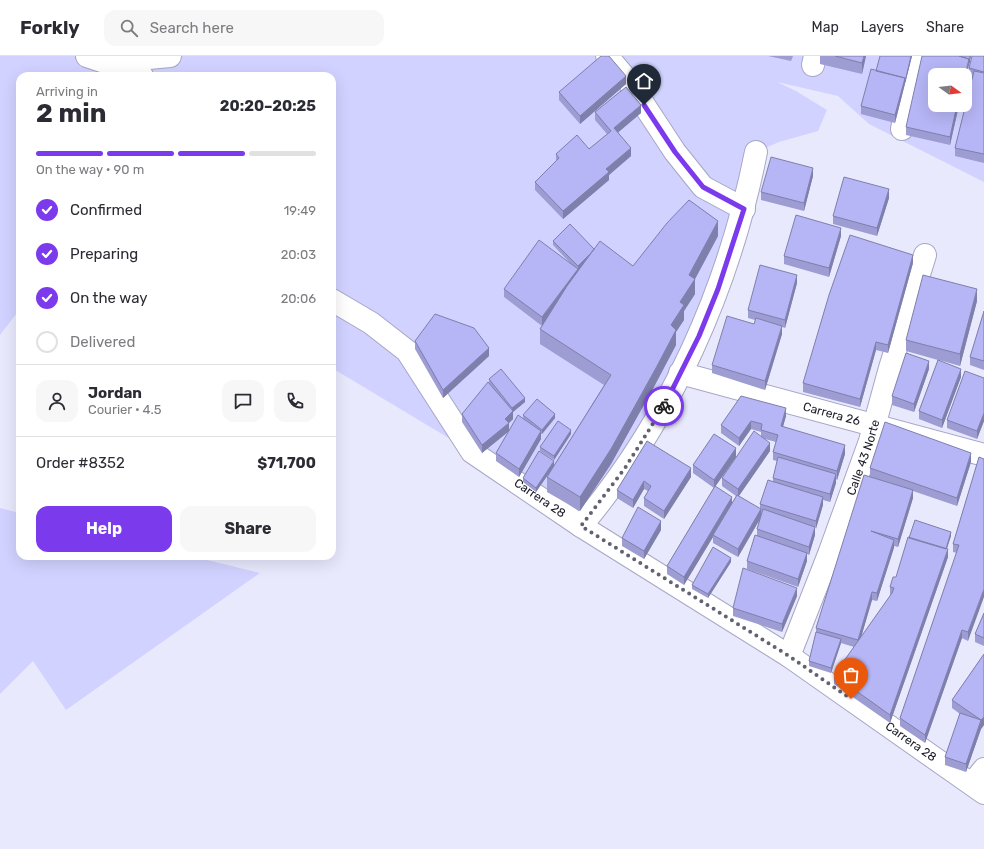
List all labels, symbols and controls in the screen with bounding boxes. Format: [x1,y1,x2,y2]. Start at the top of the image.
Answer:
search box [104,10,384,46]
text: Forkly [20,16,80,39]
icon: search [118,17,140,39]
text: Search here [150,19,234,37]
text: Map [812,19,839,36]
text: Layers [861,19,904,36]
text: Share [926,19,964,36]
pin [627,64,661,105]
north arrow [928,68,972,112]
map controls [928,68,972,112]
icon: home [633,70,655,92]
text: Arriving in [36,84,98,99]
text: 20:20–20:25 [220,97,316,115]
text: 2 min [36,98,106,129]
text: On the way · 90 m [36,162,144,177]
icon: check [36,199,58,221]
text: Confirmed [70,201,142,219]
text: 19:49 [284,203,316,218]
icon: check [36,243,58,265]
text: Preparing [70,245,138,263]
text: 20:03 [281,247,316,262]
icon: check [36,287,58,309]
text: On the way [70,289,148,307]
text: 20:06 [281,291,316,306]
text: Delivered [70,333,135,351]
button: person [36,380,78,422]
button: chat [222,380,264,422]
button: phone [274,380,316,422]
text: Jordan [88,384,142,402]
courier [644,386,684,426]
icon: bike [653,395,675,417]
street label: Carrera 26 [801,399,862,428]
text: Courier · 4.5 [88,402,162,417]
street label: Calle 43 Norte [844,418,883,497]
text: Order #8352 [36,454,125,472]
text: $71,700 [257,454,316,472]
street label: Carrera 28 [511,476,568,520]
button: Help [36,506,172,552]
button: Share [180,506,316,552]
pin [834,658,868,699]
icon: bag [840,664,862,686]
street label: Carrera 28 [883,719,939,764]

